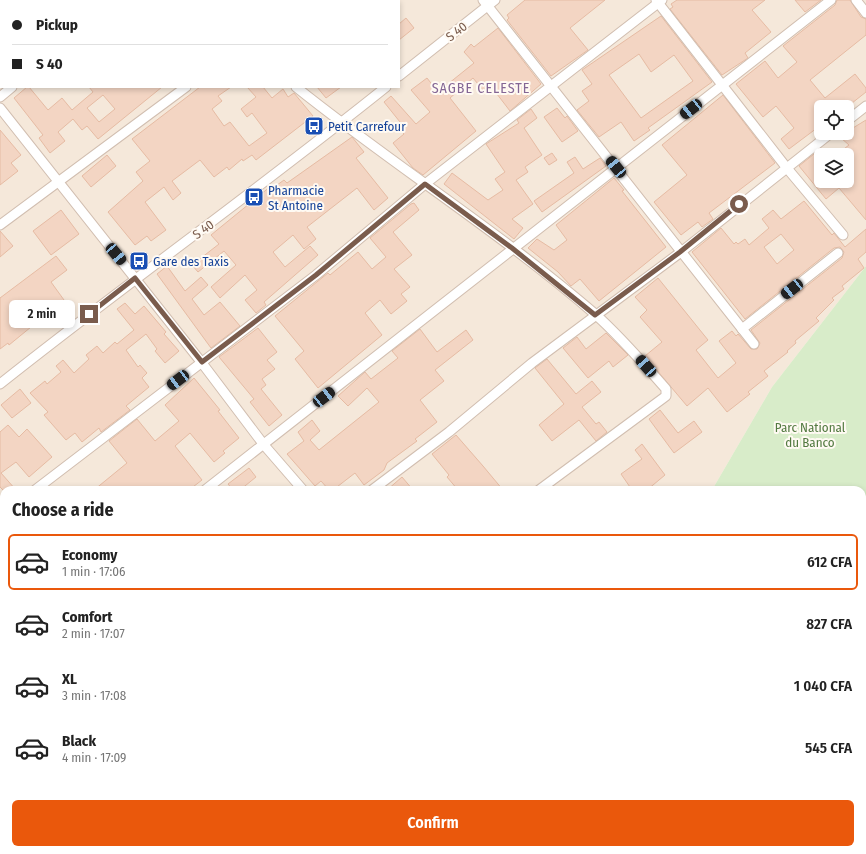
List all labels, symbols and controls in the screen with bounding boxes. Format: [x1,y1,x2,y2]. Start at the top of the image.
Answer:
text: Pickup [36,16,78,34]
street label: S 40 [443,18,470,44]
text: S 40 [36,55,63,73]
district label: SAGBE CELESTE [432,80,530,97]
car [678,97,704,121]
map controls [814,100,854,188]
button: locate [814,100,854,140]
bus stop icon: Petit Carrefour [303,115,325,137]
place label: Petit Carrefour [328,119,406,134]
button: layers [814,148,854,188]
car [604,154,628,180]
place label: Pharmacie St Antoine [268,183,324,213]
bus stop icon: Pharmacie St Antoine [243,186,265,208]
route start [730,195,748,213]
street label: S 40 [190,217,217,242]
car [104,241,128,267]
bus stop icon: Gare des Taxis [128,250,150,272]
place label: Gare des Taxis [153,254,229,269]
car [779,277,805,301]
callout: 2 min [9,300,75,328]
route end [80,305,98,323]
text: 2 min [28,306,56,321]
car [634,353,658,379]
car [165,368,191,392]
car [311,385,337,409]
park label: Parc National du Banco [775,420,846,450]
text: Choose a ride [12,499,114,521]
icon: car [14,544,50,580]
text: Economy [62,546,117,564]
text: 612 CFA [807,553,852,571]
text: 1 min · 17:06 [62,564,125,579]
icon: car [14,606,50,642]
text: Comfort [62,608,113,626]
text: 827 CFA [806,615,852,633]
text: 2 min · 17:07 [62,626,125,641]
icon: car [14,668,50,704]
text: XL [62,670,77,688]
text: 1 040 CFA [794,677,852,695]
text: 3 min · 17:08 [62,688,126,703]
icon: car [14,730,50,766]
text: Black [62,732,96,750]
text: 545 CFA [805,739,852,757]
text: 4 min · 17:09 [62,750,126,765]
button: Confirm [12,800,854,846]

